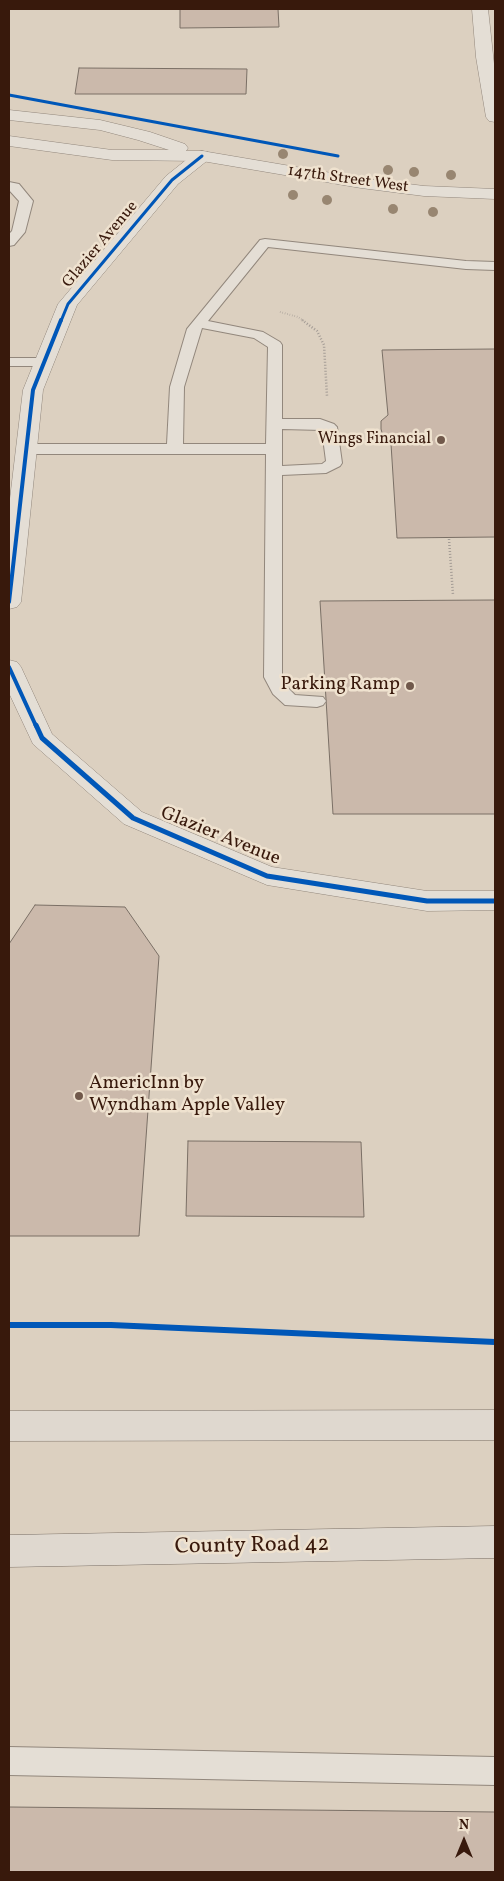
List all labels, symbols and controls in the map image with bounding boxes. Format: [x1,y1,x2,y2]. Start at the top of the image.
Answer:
street label: 147th Street West [286,162,410,198]
street label: Glazier Avenue [59,198,143,292]
place label: Wings Financial [318,430,431,450]
marker: Wings Financial [435,434,447,446]
place label: Parking Ramp [280,675,400,697]
marker: Parking Ramp [404,680,416,692]
street label: Glazier Avenue [157,803,283,871]
place label: AmericInn by Wyndham Apple Valley [89,1074,285,1118]
marker: AmericInn by Wyndham Apple Valley [73,1090,85,1102]
street label: County Road 42 [174,1532,330,1562]
north arrow [439,1816,489,1866]
text: N [459,1816,469,1835]

